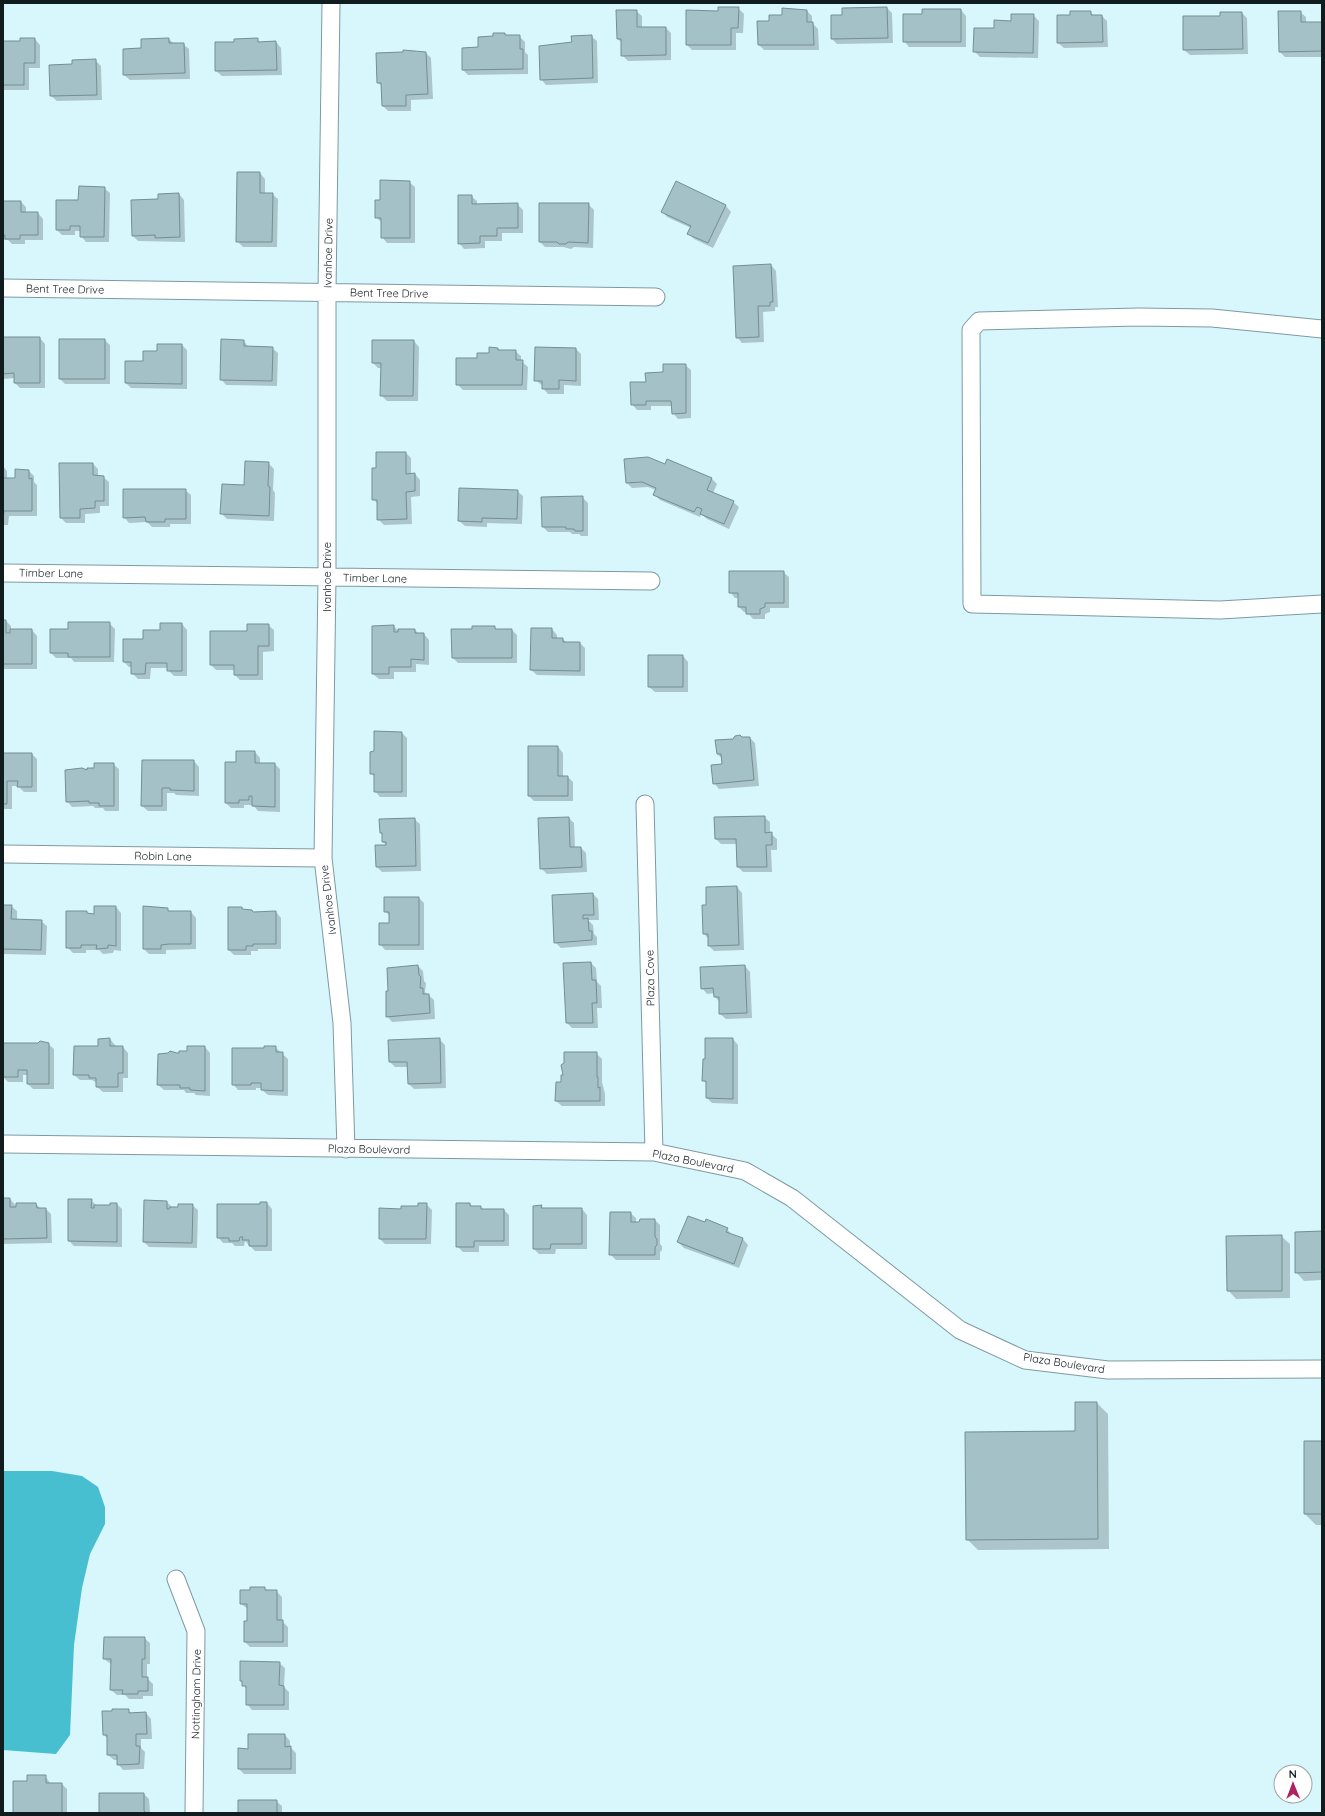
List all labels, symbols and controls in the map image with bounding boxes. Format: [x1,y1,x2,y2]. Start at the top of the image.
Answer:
street label: Ivanhoe Drive [320,218,336,288]
street label: Bent Tree Drive [26,281,104,297]
street label: Bent Tree Drive [350,285,428,301]
street label: Ivanhoe Drive [320,542,334,612]
street label: Timber Lane [19,565,83,581]
street label: Timber Lane [343,570,407,586]
street label: Robin Lane [134,848,192,864]
street label: Ivanhoe Drive [317,864,339,936]
street label: Plaza Cove [643,950,657,1006]
street label: Plaza Boulevard [328,1141,410,1157]
street label: Plaza Boulevard [651,1146,735,1176]
street label: Plaza Boulevard [1022,1350,1106,1376]
street label: Nottingham Drive [188,1649,204,1739]
north arrow [1273,1764,1313,1804]
text: N [1289,1767,1297,1781]

